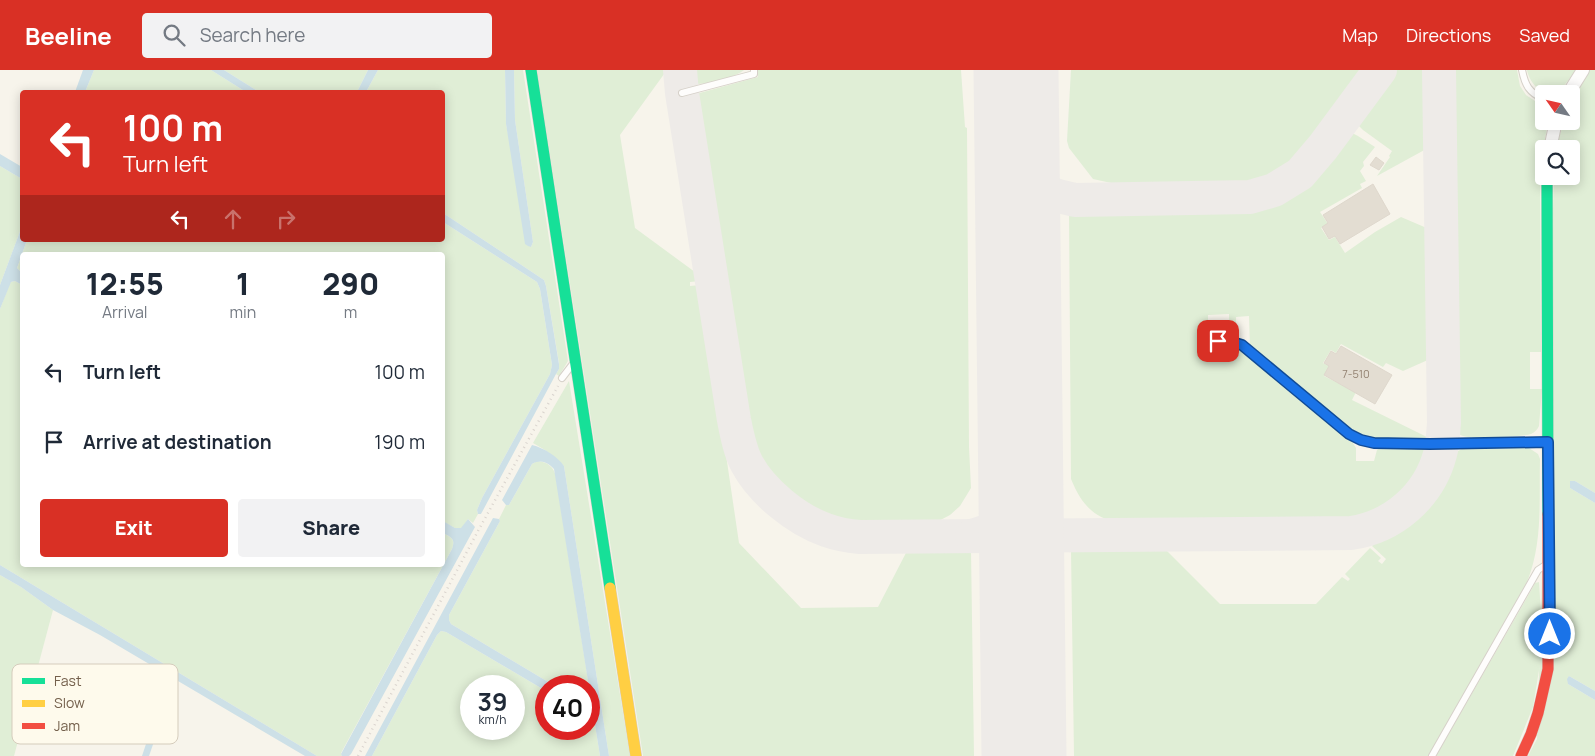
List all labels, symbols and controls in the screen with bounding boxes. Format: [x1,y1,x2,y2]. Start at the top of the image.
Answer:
search box [142,13,492,58]
text: Beeline [25,19,112,52]
icon: search [160,21,188,49]
text: Search here [200,22,305,48]
text: Map [1342,23,1378,47]
text: Directions [1406,23,1491,47]
text: Saved [1519,23,1570,47]
north arrow [1535,85,1580,130]
map controls [1535,85,1580,185]
text: 100 m [123,104,223,152]
icon: left [40,110,105,175]
button: search [1535,140,1580,185]
text: Turn left [123,149,208,179]
icon: left [166,205,194,233]
icon: ahead [219,205,247,233]
icon: right [272,205,300,233]
text: 12:55 [86,263,164,304]
text: 1 [236,263,250,304]
text: 290 [322,263,379,304]
text: Arrival [102,301,148,323]
text: min [229,301,256,323]
text: m [344,301,357,323]
pin [1197,320,1239,362]
icon: arrive [1204,327,1232,355]
icon: left [40,358,68,386]
text: Turn left [83,359,161,385]
text: 100 m [374,359,425,385]
house number: 7-510 [1342,366,1370,381]
icon: arrive [40,428,68,456]
text: Arrive at destination [83,429,272,455]
text: 190 m [374,429,425,455]
button: Exit [40,499,228,557]
button: Share [238,499,425,557]
position arrow [1523,607,1575,659]
legend [12,664,178,744]
text: Fast [54,671,82,690]
speed limit sign: 40 [535,675,600,740]
text: 39 [477,684,508,719]
text: Slow [54,693,85,712]
text: km/h [479,711,506,728]
text: Jam [54,716,80,735]

